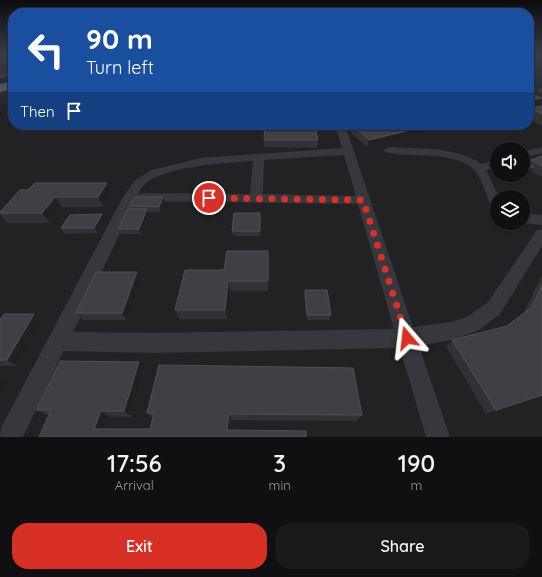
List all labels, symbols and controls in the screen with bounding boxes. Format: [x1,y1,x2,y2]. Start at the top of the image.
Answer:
text: 90 m [86,21,153,56]
icon: left [20,24,72,76]
text: Turn left [86,56,154,79]
icon: arrive [63,100,85,122]
text: Then [20,102,55,121]
map controls [490,142,530,230]
button: sound [490,142,530,182]
pin [192,181,226,215]
icon: arrive [198,187,220,209]
button: layers [490,190,530,230]
position arrow [386,317,428,359]
text: 17:56 [107,448,162,478]
text: 3 [273,448,286,478]
text: 190 [398,448,435,478]
text: Arrival [115,477,154,493]
text: min [269,477,291,493]
text: m [410,477,422,493]
button: Exit [12,523,267,569]
button: Share [275,523,530,569]

